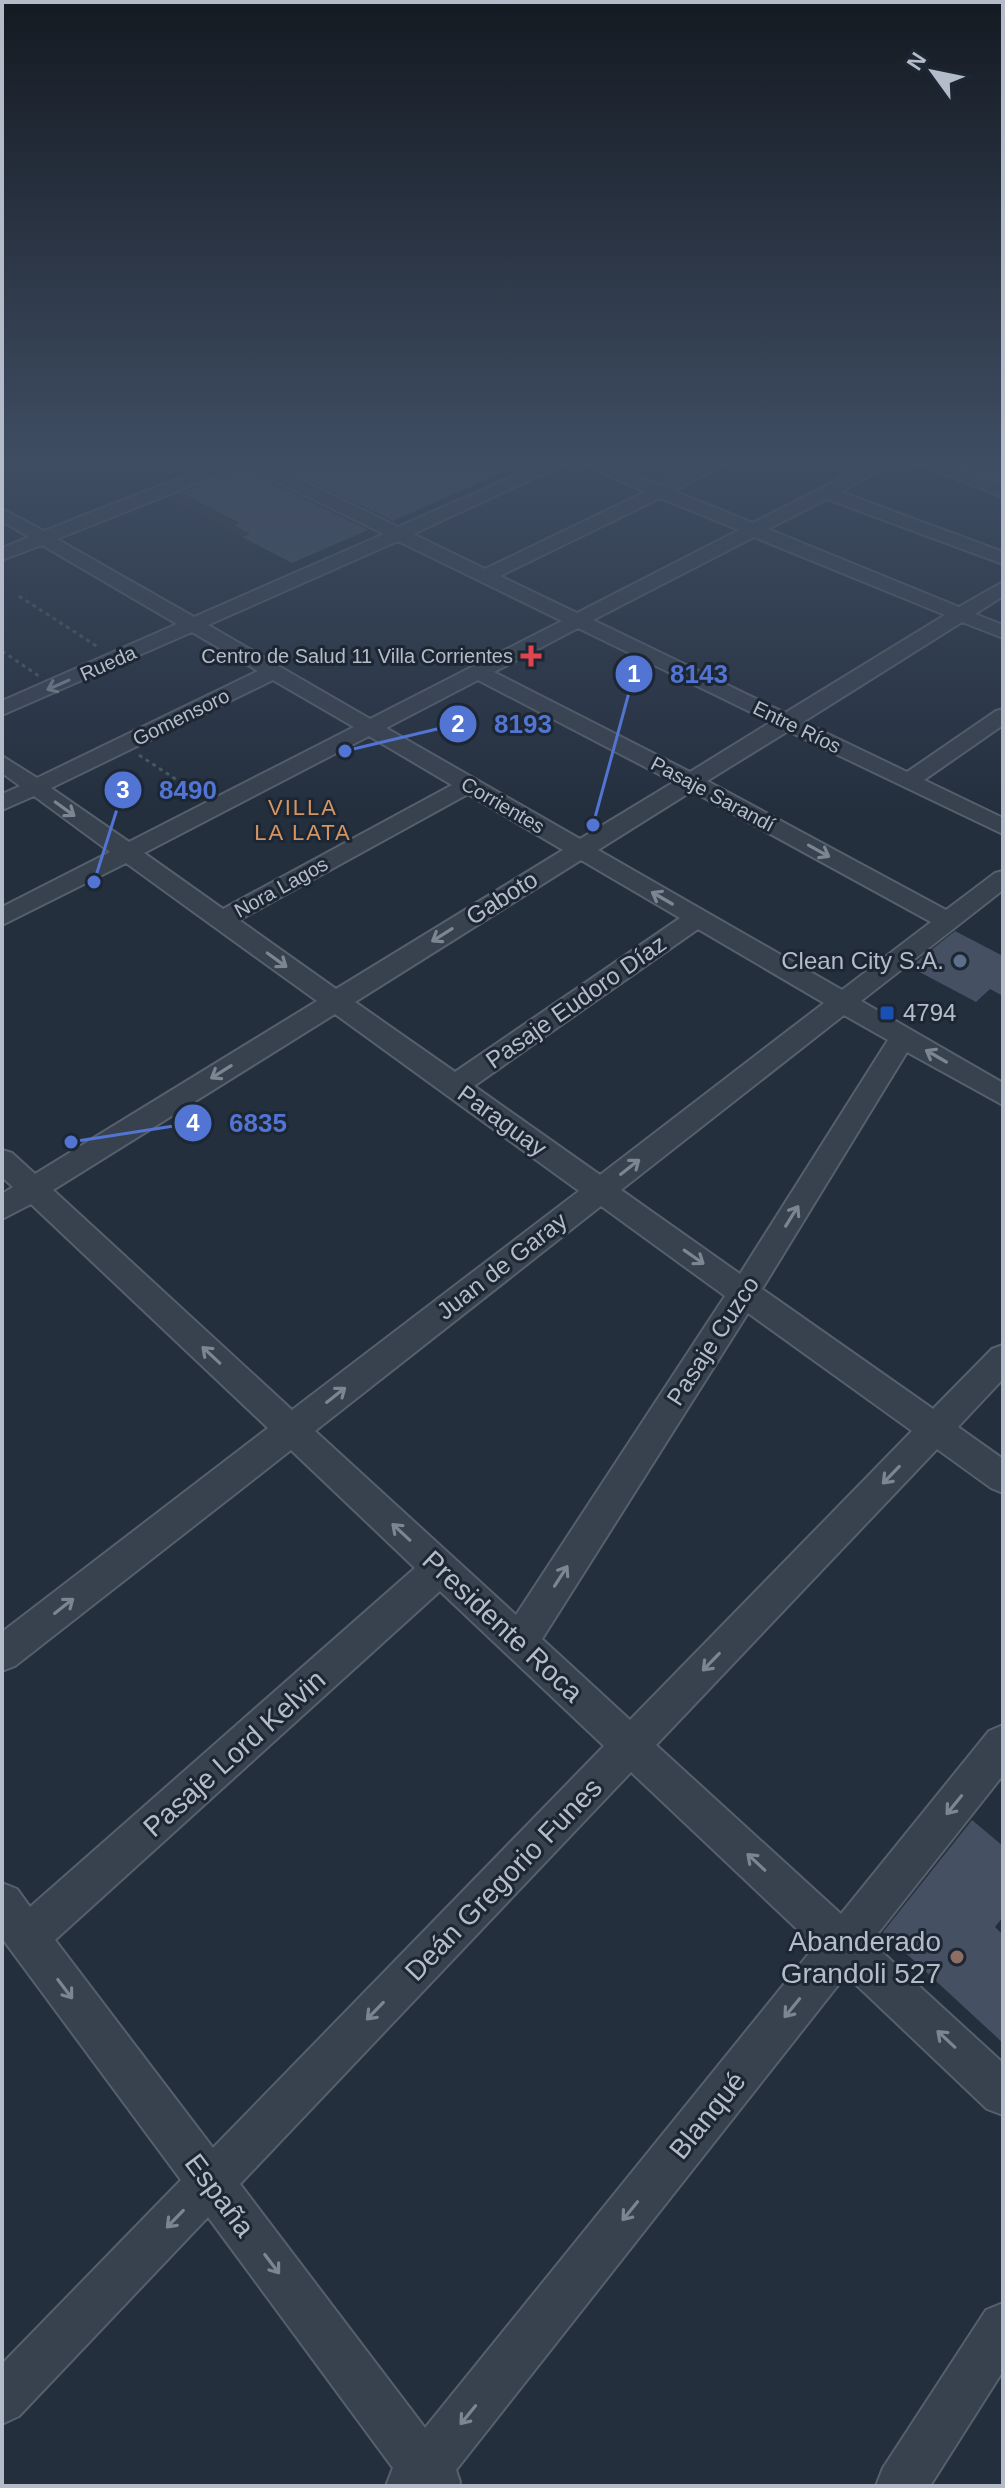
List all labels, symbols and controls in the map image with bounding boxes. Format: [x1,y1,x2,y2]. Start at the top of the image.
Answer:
north arrow [893,32,973,112]
text: N [902,48,931,75]
street label: Rueda [77,641,140,685]
place label: Centro de Salud 11 Villa Corrientes [201,645,513,667]
marker: Centro de Salud 11 Villa Corrientes [520,645,542,667]
callout: 8143 [614,649,744,699]
text: 8143 [670,659,728,689]
text: 1 [627,660,641,687]
one-way arrow [46,678,71,693]
street label: Gomensoro [129,684,233,750]
street label: Entre Ríos [750,696,844,758]
callout: 8193 [438,699,568,749]
text: 8193 [494,709,552,739]
text: 2 [451,710,465,737]
street label: Pasaje Sarandí [647,752,779,836]
callout: 8490 [103,765,233,815]
street label: Corrientes [458,772,548,838]
text: 8490 [159,775,217,805]
text: 3 [116,776,130,803]
district label: VILLA LA LATA [254,795,352,845]
one-way arrow [54,800,76,817]
one-way arrow [806,844,830,859]
street label: Nora Lagos [230,852,332,922]
street label: Gaboto [461,865,542,930]
one-way arrow [651,890,674,906]
one-way arrow [431,928,454,944]
street label: Pasaje Eudoro Díaz [481,929,671,1074]
place label: Clean City S.A. [781,947,944,974]
one-way arrow [266,951,287,968]
marker: Clean City S.A. [951,952,969,970]
place label: 4794 [903,999,956,1026]
marker: 4794 [878,1004,896,1022]
one-way arrow [924,1048,948,1063]
one-way arrow [210,1065,233,1081]
street label: Paraguay [453,1079,552,1162]
callout: 6835 [173,1098,303,1148]
text: 6835 [229,1108,287,1138]
text: 4 [186,1109,200,1136]
one-way arrow [619,1159,640,1176]
one-way arrow [785,1205,801,1228]
street label: Juan de Garay [431,1207,572,1325]
one-way arrow [682,1249,704,1265]
street label: Pasaje Cuzco [661,1271,764,1410]
one-way arrow [201,1346,221,1365]
one-way arrow [325,1387,346,1404]
one-way arrow [881,1465,900,1485]
one-way arrow [392,1524,412,1542]
street label: Presidente Roca [416,1544,589,1709]
one-way arrow [554,1565,570,1588]
one-way arrow [53,1598,74,1615]
one-way arrow [701,1652,720,1672]
street label: Pasaje Lord Kelvin [137,1664,331,1843]
street label: Deán Gregorio Funes [399,1772,608,1987]
one-way arrow [946,1794,963,1815]
one-way arrow [746,1854,766,1872]
place label: Abanderado Grandoli 527 [781,1926,941,1989]
marker: Abanderado Grandoli 527 [948,1948,966,1966]
one-way arrow [57,1977,74,1999]
one-way arrow [783,1997,801,2018]
one-way arrow [366,2001,385,2020]
one-way arrow [936,2030,956,2049]
street label: Blanqué [663,2066,752,2165]
street label: España [179,2148,261,2243]
one-way arrow [621,2201,639,2221]
one-way arrow [166,2209,185,2229]
one-way arrow [263,2253,280,2274]
one-way arrow [459,2404,476,2425]

